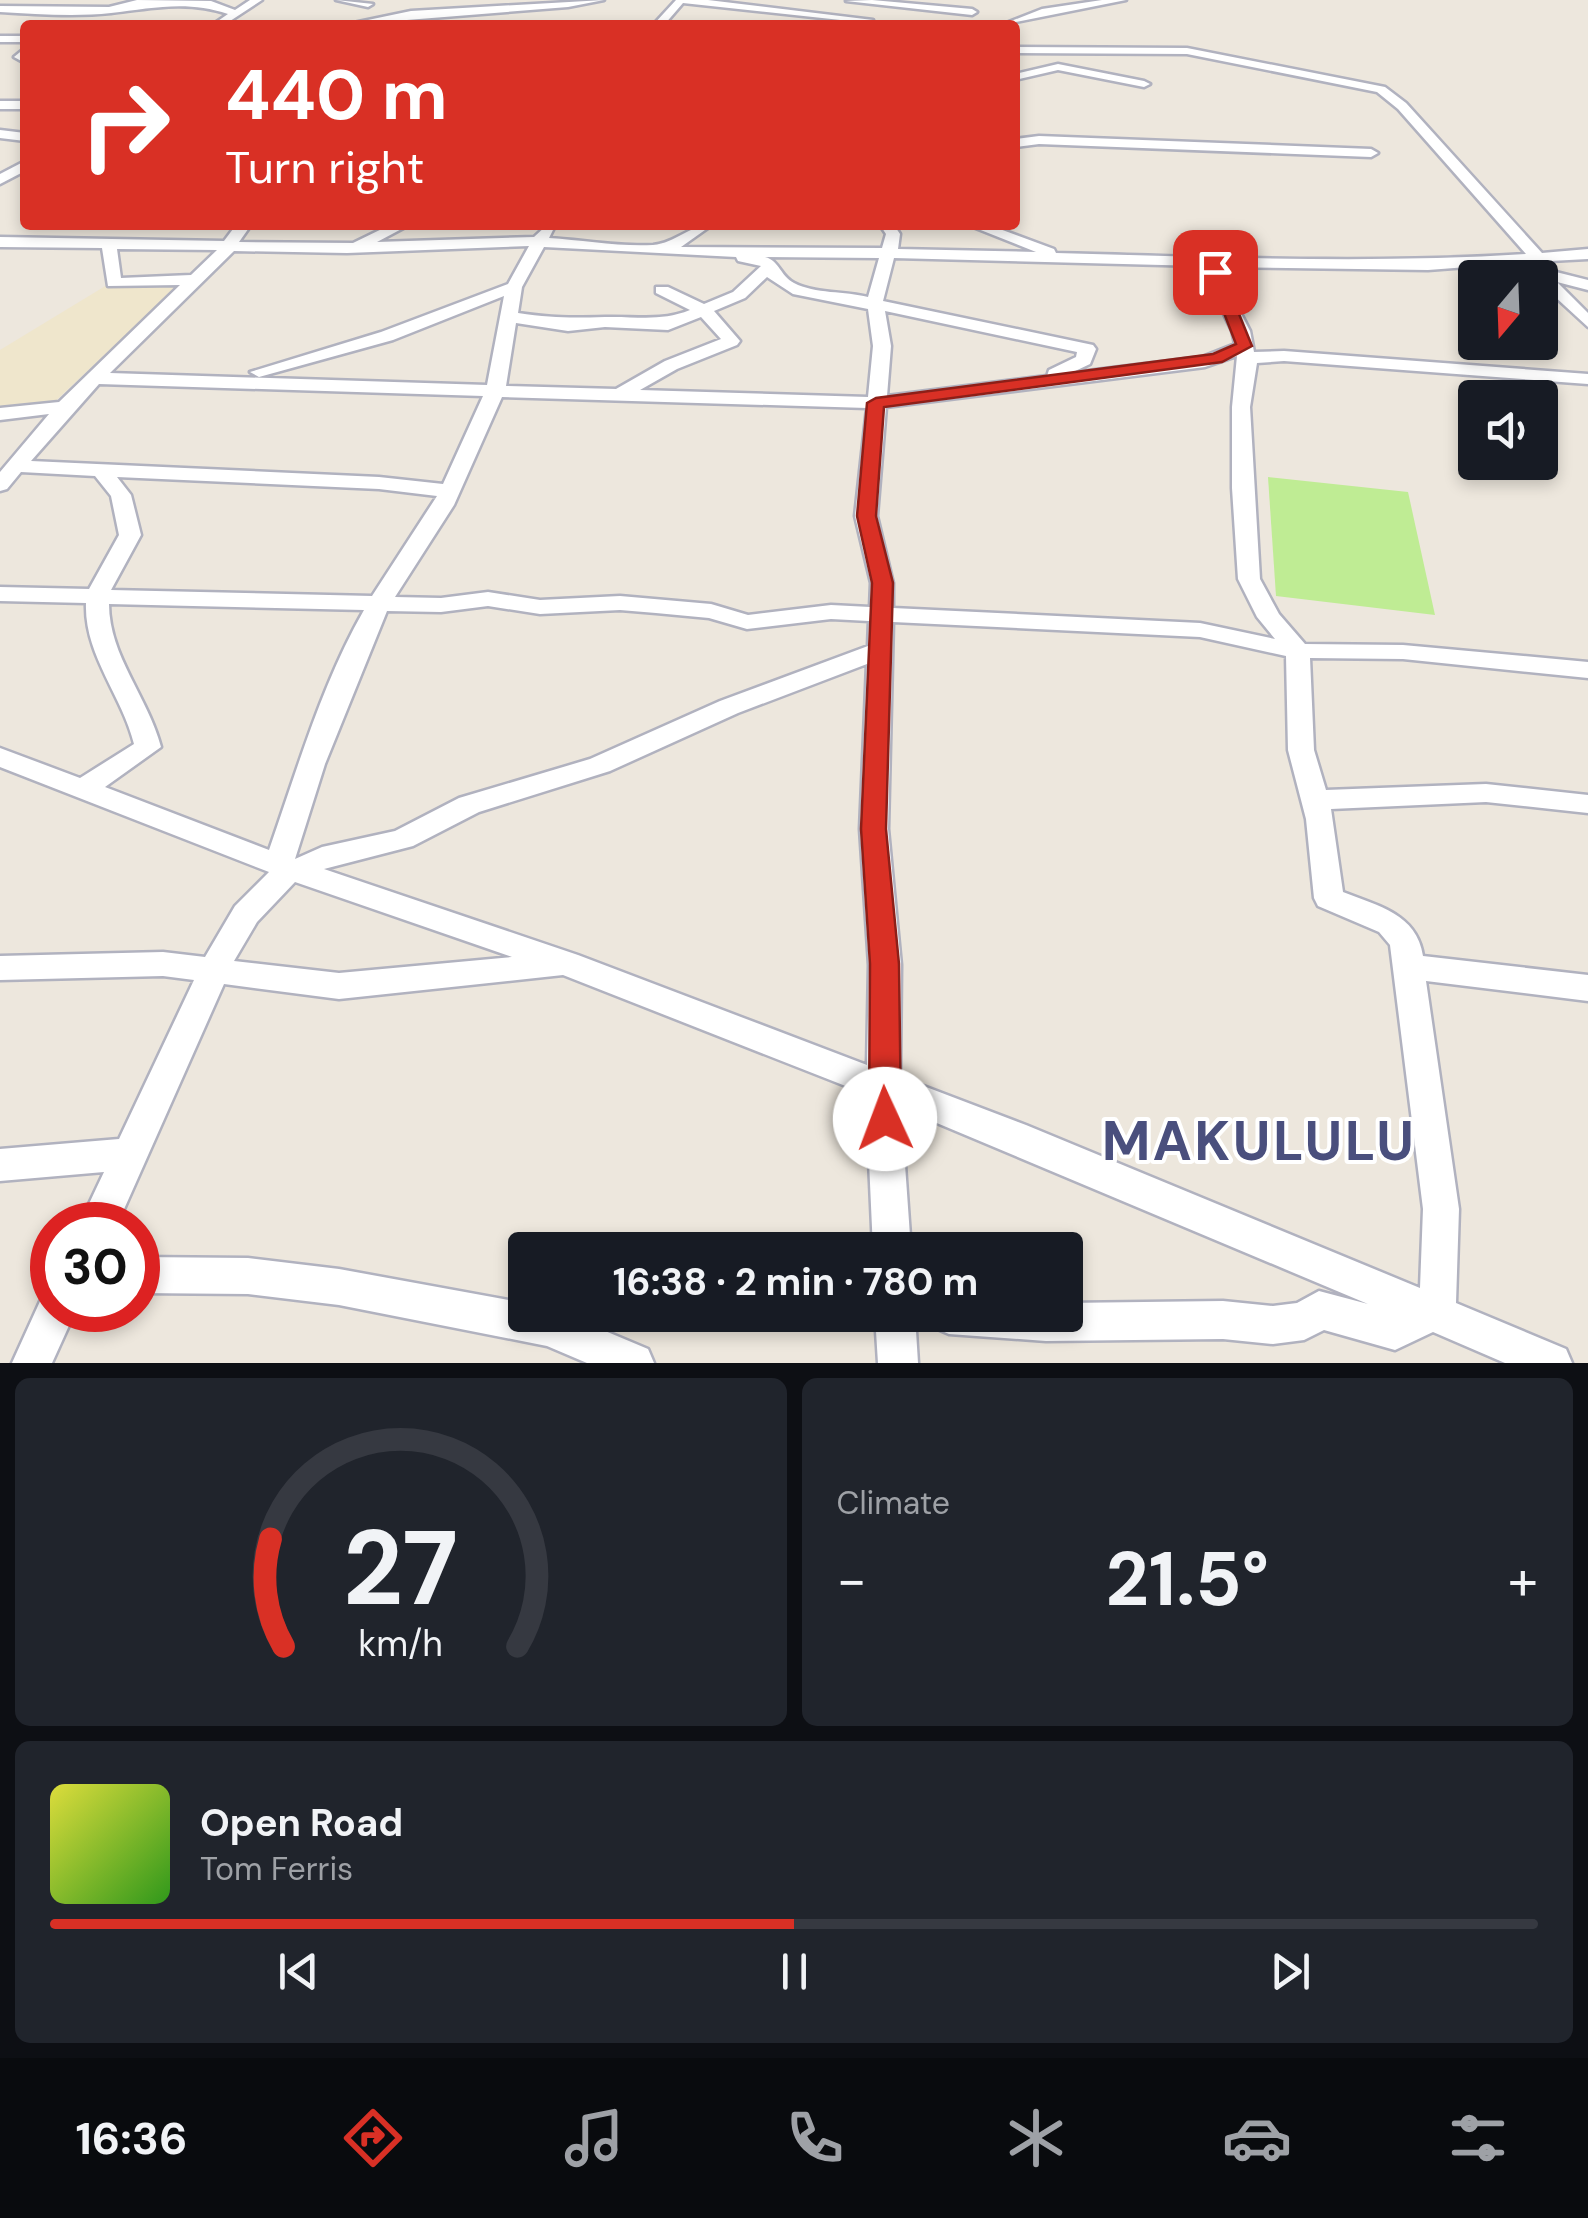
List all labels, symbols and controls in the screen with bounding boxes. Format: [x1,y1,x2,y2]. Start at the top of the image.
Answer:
text: 440 m [225,50,448,141]
icon: right [60,60,190,190]
text: Turn right [225,138,424,197]
pin [1173,230,1258,315]
icon: arrive [1188,245,1243,300]
north arrow [1458,260,1558,360]
map controls [1458,260,1558,480]
button: sound [1458,380,1558,480]
position arrow [833,1067,937,1171]
district label: MAKULULU [1102,1105,1416,1177]
speed limit sign: 30 [30,1202,160,1332]
text: 16:38 · 2 min · 780 m [613,1257,978,1307]
text: Climate [837,1482,950,1524]
text: 27 [343,1501,458,1636]
text: 21.5° [1106,1531,1269,1628]
text: − [837,1544,867,1616]
text: + [1508,1544,1538,1616]
text: km/h [359,1621,443,1667]
text: Open Road [200,1798,403,1848]
text: Tom Ferris [200,1848,353,1890]
icon: previous [271,1944,326,1999]
icon: pause [767,1944,822,1999]
icon: next [1263,1944,1318,1999]
icon: directions [338,2103,408,2173]
icon: music [559,2103,629,2173]
icon: phone [780,2103,850,2173]
icon: climate [1001,2103,1071,2173]
icon: car [1222,2103,1292,2173]
icon: filters [1443,2103,1513,2173]
text: 16:36 [75,2109,187,2168]

